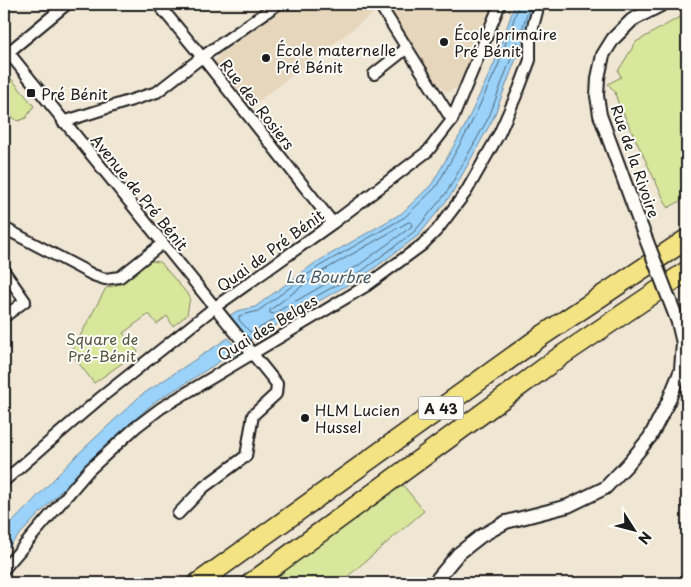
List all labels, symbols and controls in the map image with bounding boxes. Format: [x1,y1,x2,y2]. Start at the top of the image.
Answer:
place label: École primaire Pré Bénit [454,22,557,62]
marker: École primaire Pré Bénit [438,36,450,48]
place label: École maternelle Pré Bénit [276,38,396,78]
marker: École maternelle Pré Bénit [260,52,272,64]
street label: Rue des Rosiers [215,54,301,154]
place label: Pré Bénit [41,82,108,105]
marker: Pré Bénit [25,87,37,99]
street label: Rue de la Rivoire [606,101,666,221]
street label: Avenue de Pré Bénit [86,129,194,255]
street label: Quai de Pré Bénit [212,203,328,297]
water label: La Bourbre [286,264,372,288]
street label: Quai des Belges [213,288,321,366]
park label: Square de Pré-Bénit [66,327,138,367]
road number: A 43 [418,396,464,419]
place label: HLM Lucien Hussel [315,398,400,438]
marker: HLM Lucien Hussel [299,412,311,424]
north arrow [608,504,658,554]
text: N [633,527,657,549]

